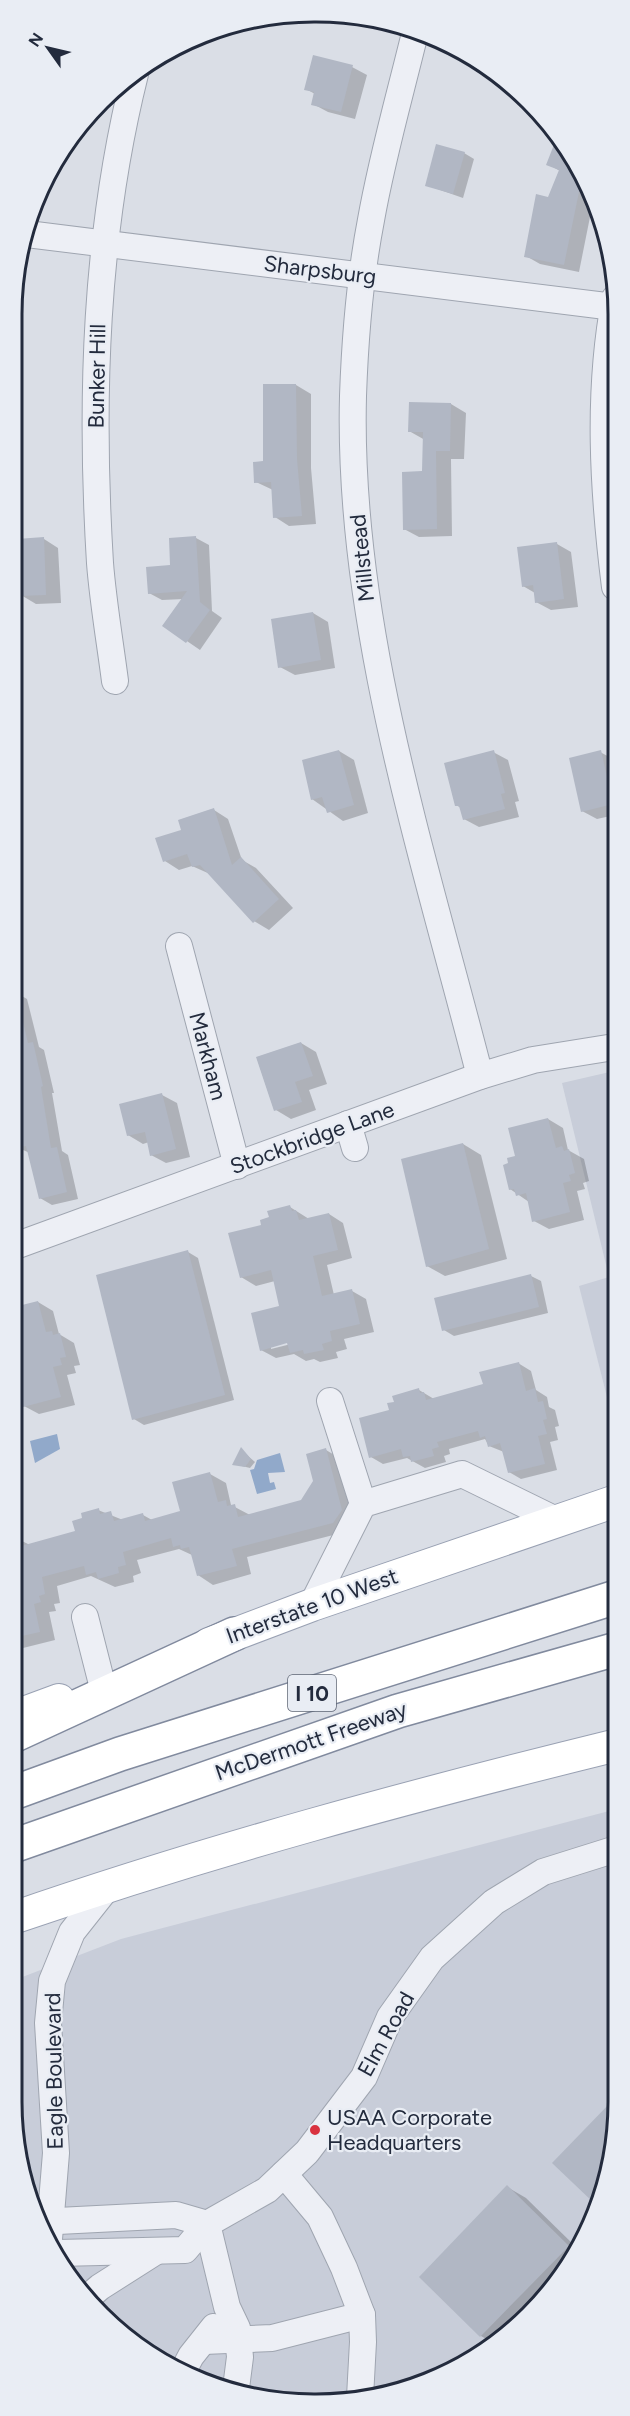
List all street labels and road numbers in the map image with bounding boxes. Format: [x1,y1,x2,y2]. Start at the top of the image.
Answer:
street label: Sharpsburg [262,250,378,290]
street label: Bunker Hill [83,323,111,429]
street label: Millstead [344,513,380,603]
street label: Markham [183,1009,233,1103]
street label: Stockbridge Lane [226,1096,398,1180]
street label: Interstate 10 West [222,1562,402,1650]
road number: I 10 [288,1675,336,1711]
street label: McDermott Freeway [211,1695,411,1787]
street label: Elm Road [352,1987,420,2081]
street label: Eagle Boulevard [39,1992,69,2150]

